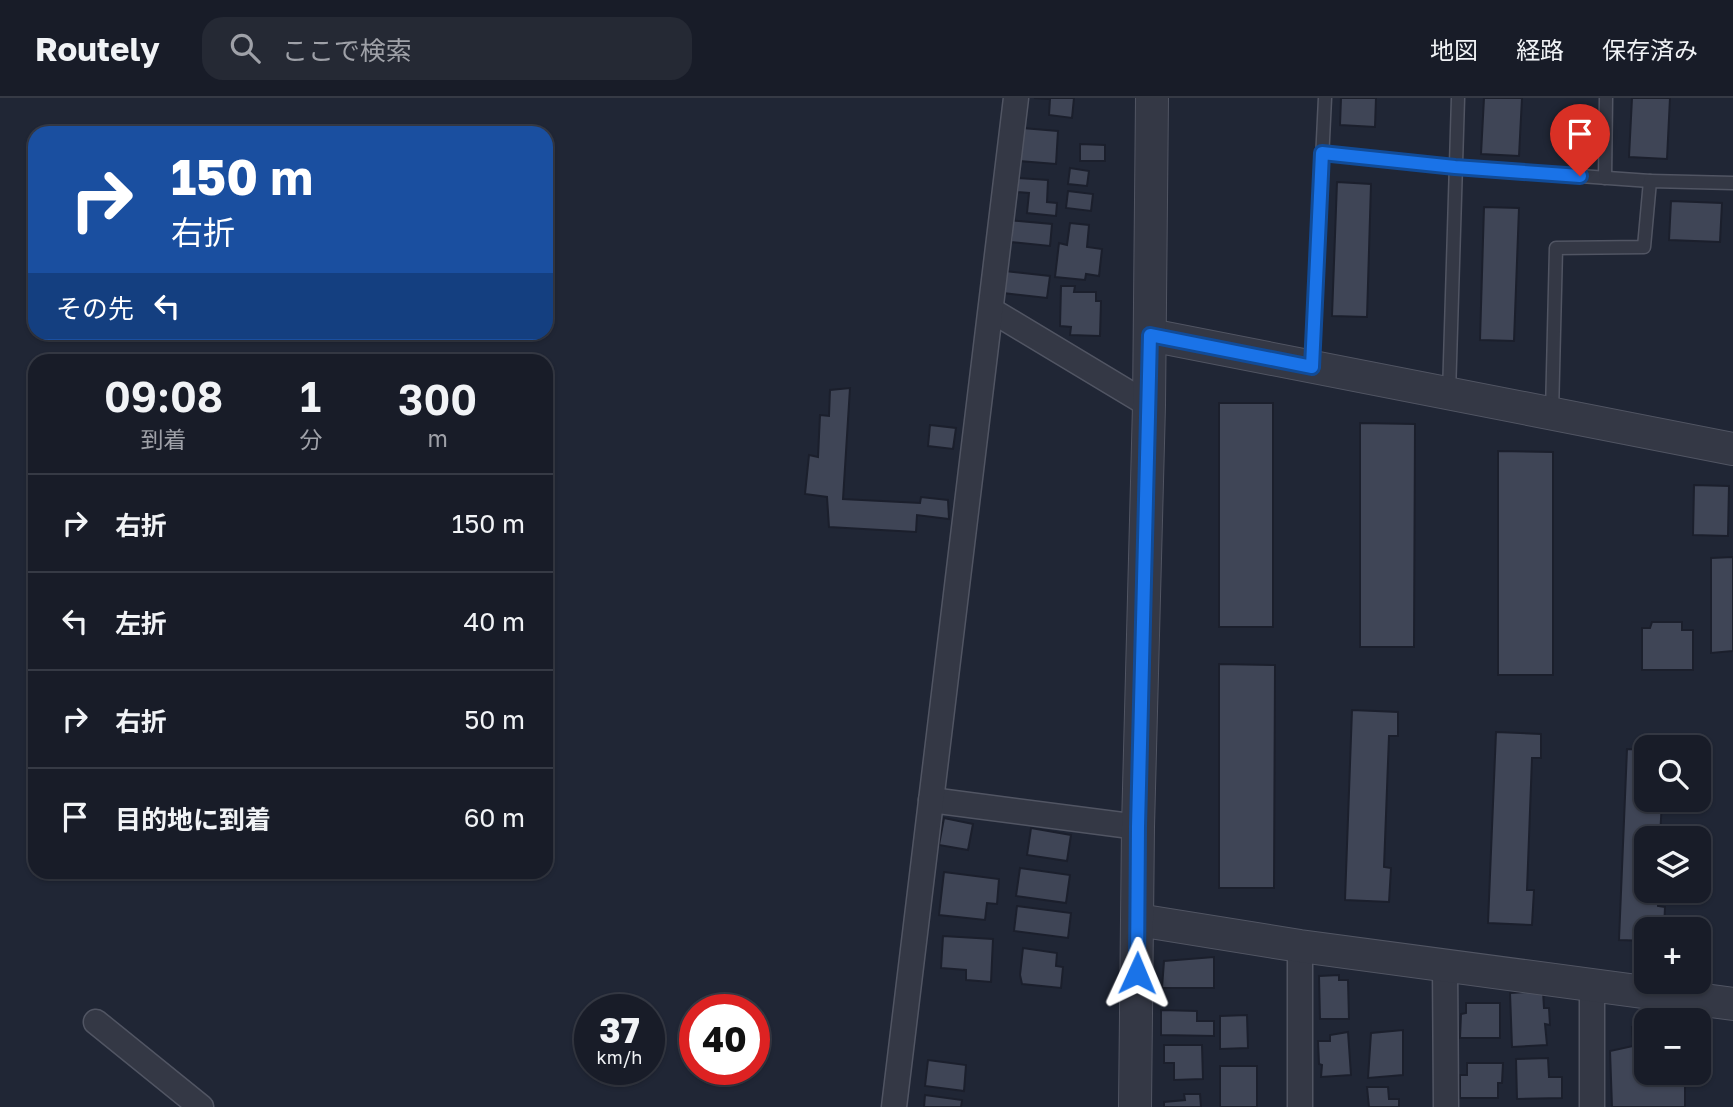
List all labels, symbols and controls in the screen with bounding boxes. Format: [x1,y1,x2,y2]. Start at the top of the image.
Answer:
search box [202,17,692,80]
text: Routely [35,29,160,68]
icon: search [226,29,264,67]
text: ここで検索 [282,35,412,66]
text: 地図 [1430,35,1478,64]
text: 経路 [1516,35,1564,64]
text: 保存済み [1602,35,1698,64]
pin [1550,104,1610,176]
icon: arrive [1561,115,1599,153]
text: 150 m [171,147,313,206]
icon: right [56,154,147,245]
text: 右折 [171,213,235,251]
icon: left [148,287,186,325]
text: その先 [56,293,134,324]
text: 09:08 [104,371,223,421]
text: 1 [300,371,321,421]
text: 300 [398,374,477,424]
text: m [427,424,448,452]
text: 到着 [141,425,187,453]
text: 分 [299,425,322,453]
icon: right [56,504,94,542]
text: 150 m [452,508,525,539]
text: 右折 [115,510,167,541]
icon: left [56,602,94,640]
text: 40 m [464,606,525,637]
text: 左折 [115,608,167,639]
icon: right [56,700,94,738]
text: 50 m [464,704,525,735]
text: 右折 [115,706,167,737]
map controls [1634,735,1711,1085]
button: search [1634,735,1711,812]
icon: arrive [56,798,94,836]
text: 60 m [464,802,525,833]
text: 目的地に到着 [115,804,271,835]
button: layers [1634,826,1711,903]
button: + [1634,917,1711,994]
position arrow [1100,936,1174,1010]
speed limit sign: 40 [679,994,770,1085]
button: − [1634,1008,1711,1085]
text: 37 [599,1009,640,1051]
text: km/h [597,1046,642,1068]

